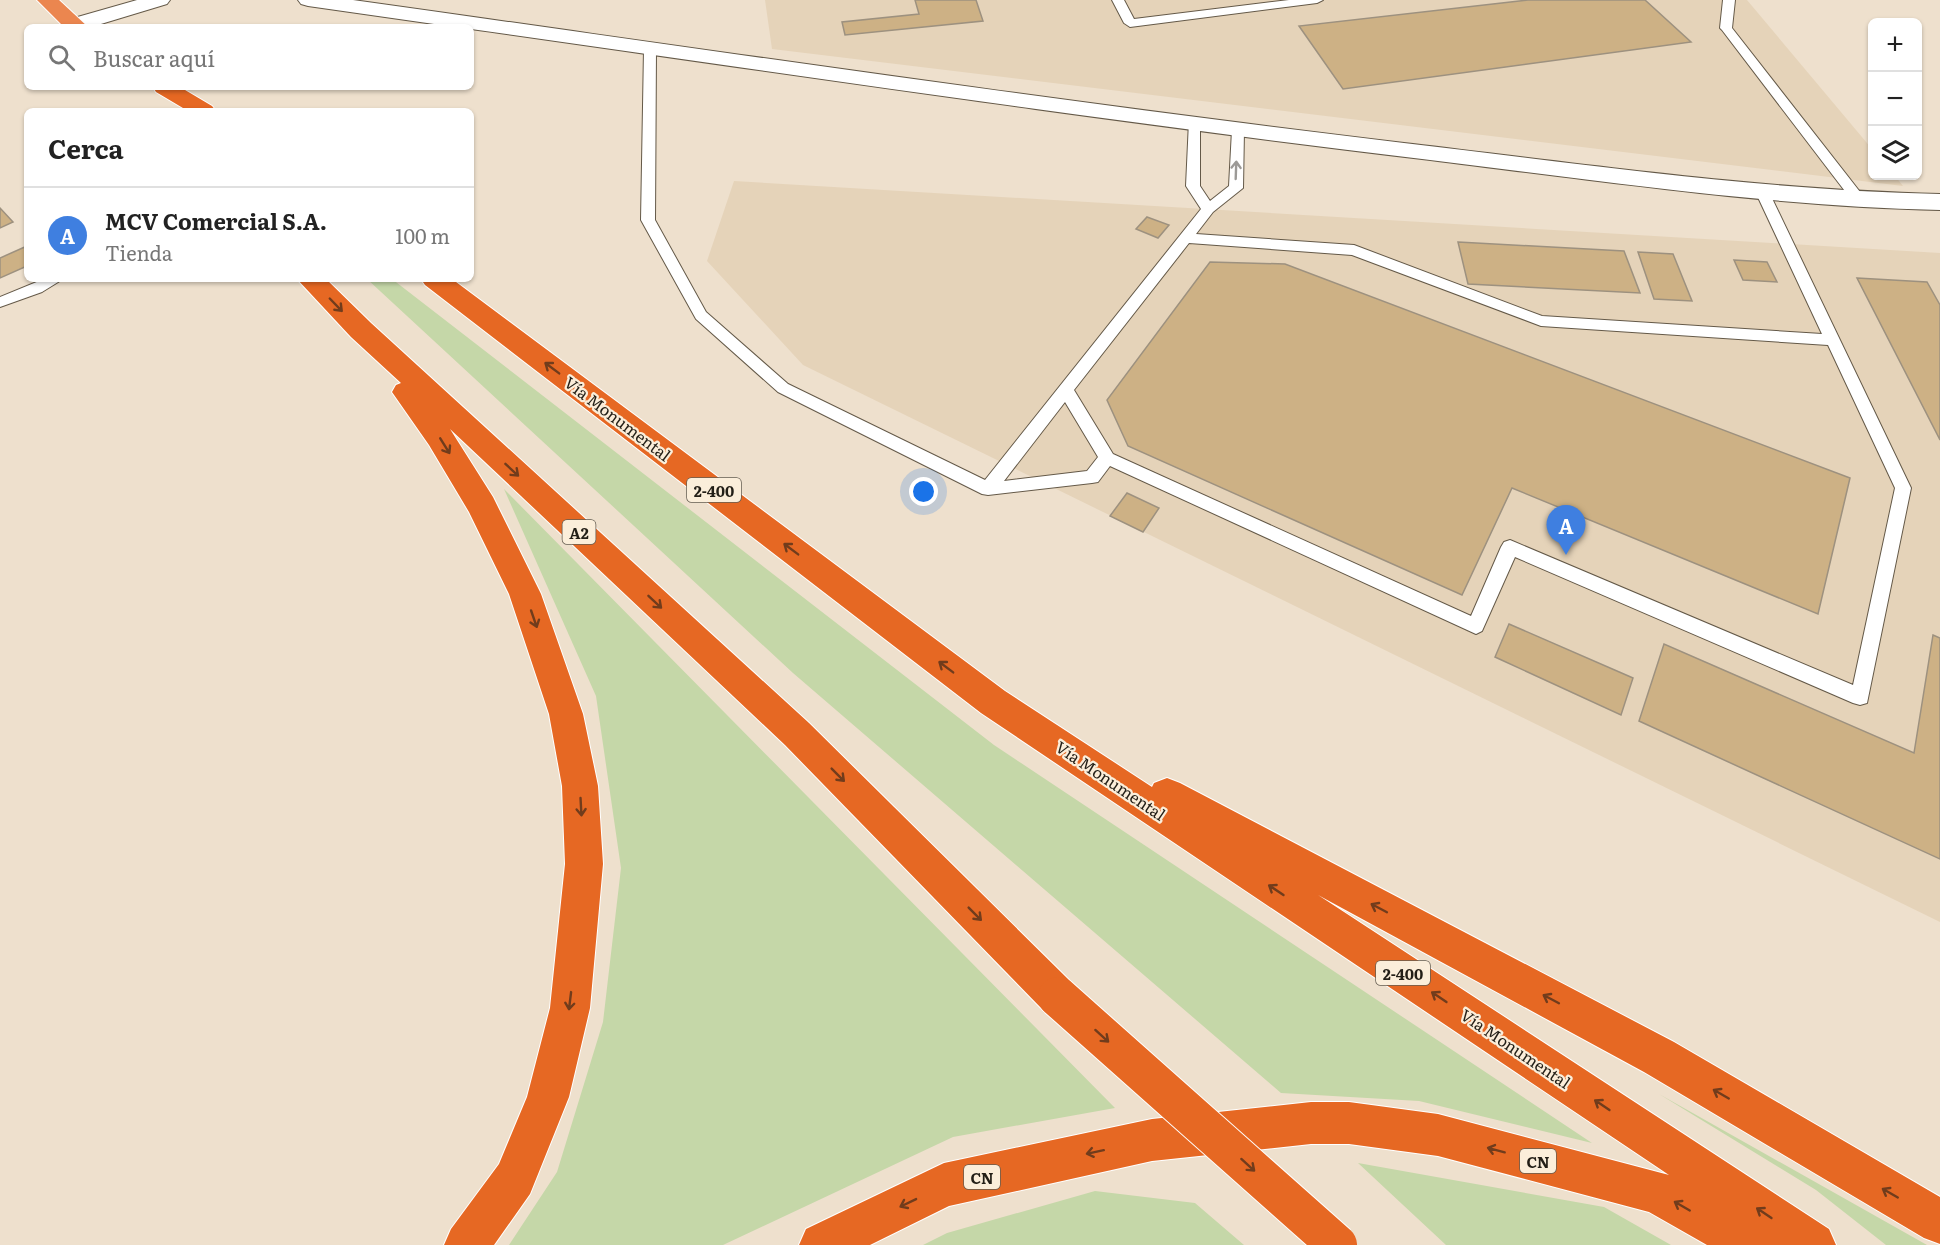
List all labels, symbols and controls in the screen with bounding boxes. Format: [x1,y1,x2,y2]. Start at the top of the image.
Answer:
map controls [1868,18,1922,180]
button: + [1868,18,1922,72]
search box [24,24,474,90]
icon: search [45,41,78,74]
text: Buscar aquí [93,41,215,74]
button: − [1868,72,1922,126]
button: layers [1868,126,1922,180]
text: Cerca [48,128,124,167]
one-way arrow [1231,161,1242,181]
text: MCV Comercial S.A. [105,204,327,237]
text: A [60,220,75,250]
text: 100 m [395,220,450,250]
text: Tienda [105,237,173,267]
one-way arrow [328,297,343,312]
one-way arrow [544,361,560,374]
street label: Vía Monumental [560,370,676,466]
one-way arrow [439,437,451,454]
one-way arrow [504,463,519,477]
your location [909,477,938,506]
road number: 2-400 [687,478,741,502]
pin: A [1546,506,1586,555]
road number: A2 [562,520,596,544]
one-way arrow [784,542,800,555]
one-way arrow [647,595,662,610]
one-way arrow [529,609,540,628]
one-way arrow [939,660,955,673]
street label: Vía Monumental [1051,734,1171,826]
one-way arrow [831,768,845,783]
one-way arrow [576,796,587,816]
one-way arrow [1268,883,1285,896]
one-way arrow [1371,902,1388,914]
one-way arrow [968,906,983,921]
road number: 2-400 [1376,961,1430,985]
one-way arrow [565,991,576,1010]
one-way arrow [1431,991,1448,1003]
one-way arrow [1543,993,1560,1005]
street label: Vía Monumental [1456,1002,1576,1094]
one-way arrow [1094,1029,1109,1043]
one-way arrow [1713,1087,1730,1099]
one-way arrow [1594,1099,1610,1111]
one-way arrow [1487,1144,1506,1155]
one-way arrow [1086,1147,1105,1158]
road number: CN [1520,1149,1556,1173]
one-way arrow [1240,1158,1255,1172]
road number: CN [964,1165,1000,1189]
one-way arrow [1882,1186,1899,1198]
one-way arrow [899,1198,917,1209]
one-way arrow [1674,1200,1691,1212]
one-way arrow [1756,1206,1773,1218]

